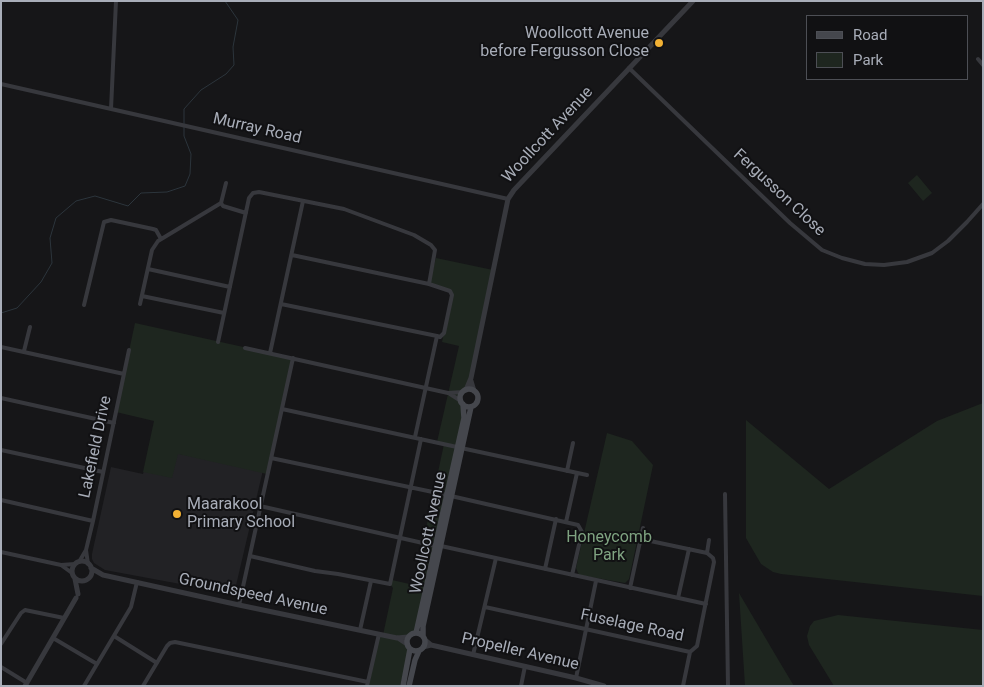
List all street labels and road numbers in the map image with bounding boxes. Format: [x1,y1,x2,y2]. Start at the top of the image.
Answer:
street label: Woollcott Avenue [499,83,597,187]
street label: Murray Road [211,110,303,148]
street label: Fergusson Close [729,145,829,241]
street label: Lakefield Drive [76,394,116,500]
street label: Woollcott Avenue [407,470,451,596]
street label: Groundspeed Avenue [177,570,329,620]
street label: Fuselage Road [579,606,685,646]
street label: Propeller Avenue [459,629,581,675]

